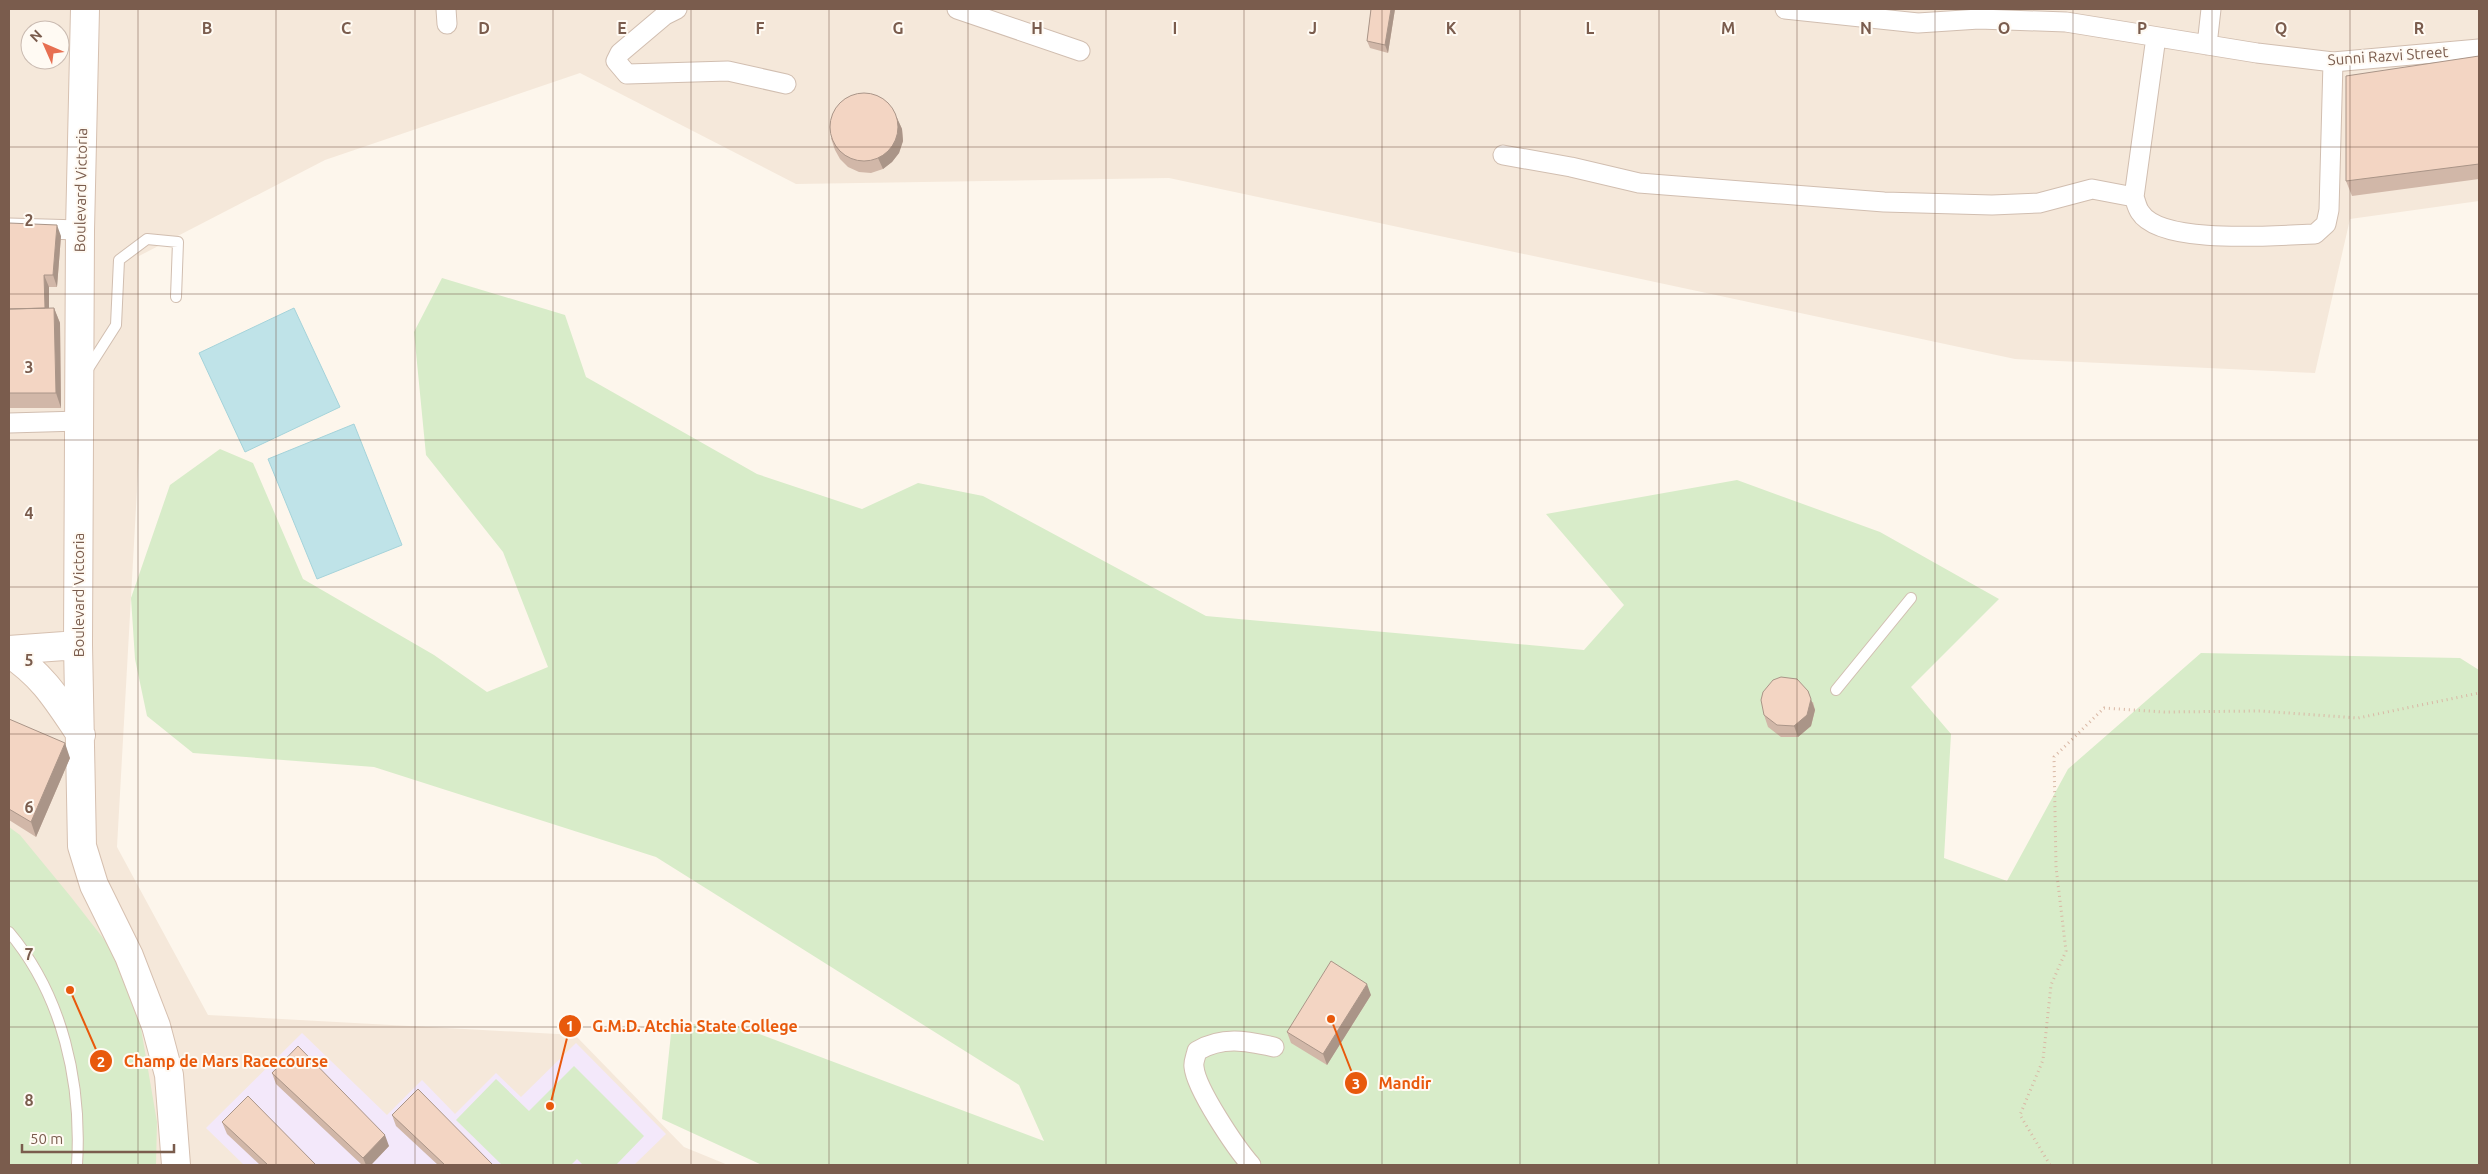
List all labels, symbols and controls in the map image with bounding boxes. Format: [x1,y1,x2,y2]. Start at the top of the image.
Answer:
text: B [202,19,212,37]
text: C [341,19,351,37]
text: D [478,19,490,37]
text: E [617,19,627,37]
text: F [756,19,765,37]
text: G [892,19,904,37]
text: H [1031,19,1043,37]
text: I [1173,19,1177,37]
text: J [1309,19,1317,37]
text: K [1446,19,1457,37]
text: L [1586,19,1595,37]
text: M [1721,19,1735,37]
text: N [1860,19,1872,37]
text: O [1998,19,2010,37]
text: P [2137,19,2147,37]
text: Q [2275,19,2287,37]
text: R [2414,19,2425,37]
north arrow [20,20,70,70]
text: N [26,26,45,45]
street label: Sunni Razvi Street [2327,43,2449,68]
street label: Boulevard Victoria [71,128,90,252]
text: 2 [24,211,34,229]
text: 3 [24,358,34,376]
text: 4 [24,504,34,522]
street label: Boulevard Victoria [70,533,87,657]
text: 5 [24,651,34,669]
text: 6 [24,798,34,816]
text: 7 [24,945,34,963]
callout: G.M.D. Atchia State College [557,1011,808,1042]
text: 1 [566,1017,574,1034]
text: G.M.D. Atchia State College [592,1017,798,1035]
callout: Champ de Mars Racecourse [89,1046,338,1077]
text: Champ de Mars Racecourse [124,1052,328,1070]
text: 2 [97,1053,105,1070]
callout: Mandir [1344,1068,1442,1099]
text: Mandir [1379,1074,1432,1092]
text: 3 [1352,1075,1360,1092]
text: 8 [24,1091,34,1109]
scale bar [22,1122,175,1154]
text: 50 m [30,1130,63,1147]

